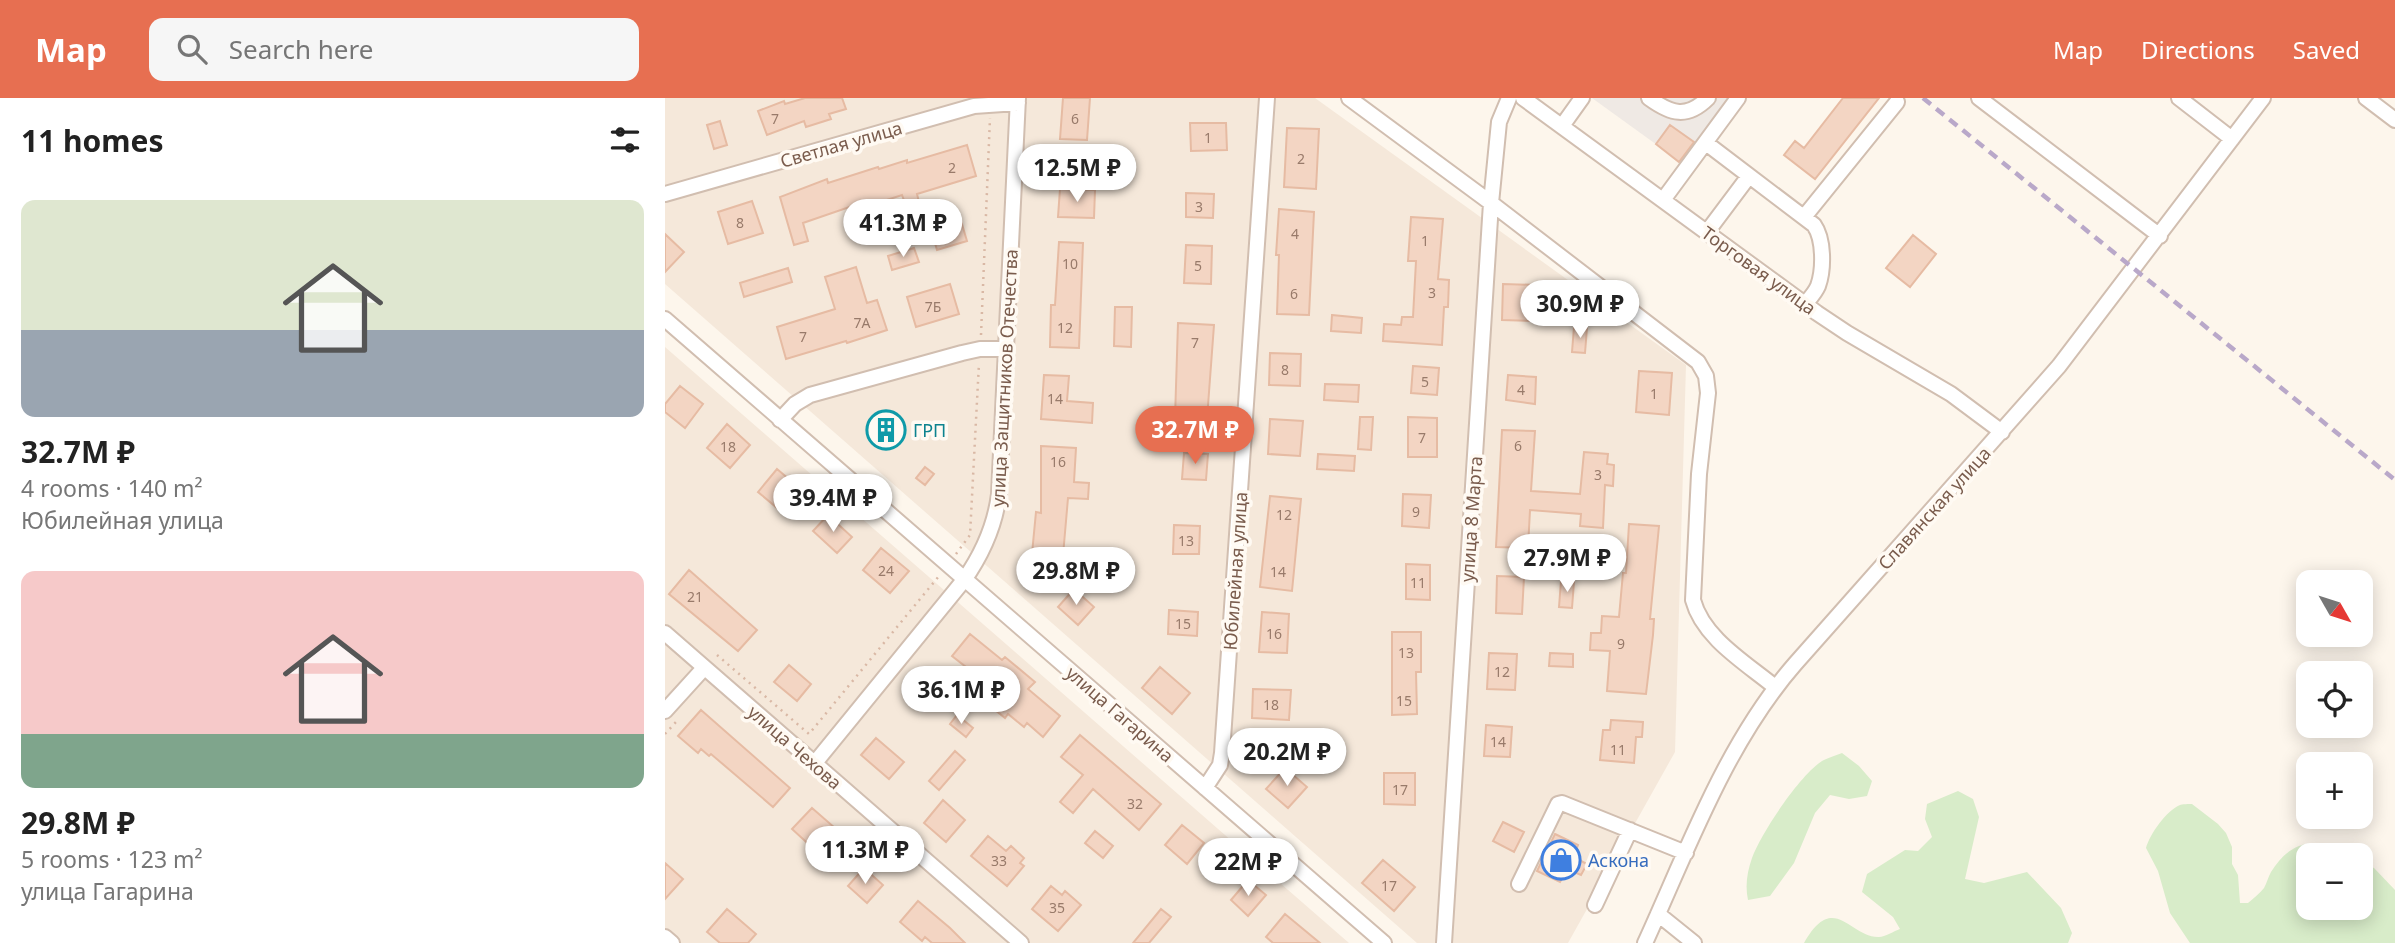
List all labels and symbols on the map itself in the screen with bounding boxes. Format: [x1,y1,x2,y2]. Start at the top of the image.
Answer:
house number: 7 [771,109,779,128]
house number: 6 [1071,109,1079,128]
street label: Светлая улица [777,115,905,173]
house number: 1 [1204,128,1212,147]
pin: 12.5M ₽ [1012,144,1142,204]
house number: 2 [1297,149,1305,168]
house number: 2 [948,158,956,177]
house number: 3 [1195,197,1203,216]
pin: 41.3M ₽ [838,200,968,259]
house number: 8 [736,213,744,232]
street label: Торговая улица [1697,220,1821,320]
house number: 4 [1291,224,1299,243]
house number: 1 [1421,231,1429,250]
street label: улица Защитников Отечества [985,248,1023,508]
house number: 10 [1062,254,1078,273]
house number: 5 [1194,256,1202,275]
pin: 30.9M ₽ [1515,280,1645,340]
house number: 3 [1428,283,1436,302]
house number: 6 [1290,284,1298,303]
house number: 7Б [925,297,941,316]
house number: 7А [854,313,871,332]
house number: 12 [1057,318,1073,337]
house number: 7 [799,327,807,346]
house number: 7 [1191,333,1199,352]
house number: 8 [1281,360,1289,379]
house number: 5 [1421,372,1429,391]
house number: 4 [1517,380,1525,399]
house number: 1 [1650,384,1658,403]
house number: 14 [1047,389,1063,408]
pin: 32.7M ₽ [1130,406,1260,466]
building icon: ГРП [865,409,907,451]
place label: ГРП [913,418,946,442]
house number: 7 [1418,428,1426,447]
house number: 6 [1514,436,1522,455]
house number: 18 [720,437,736,456]
street label: Славянская улица [1872,441,1996,575]
house number: 16 [1050,452,1066,471]
street label: улица 8 Марта [1455,455,1487,583]
house number: 3 [1594,465,1602,484]
pin: 39.4M ₽ [768,474,898,534]
street label: Юбилейная улица [1217,491,1253,651]
house number: 9 [1412,502,1420,521]
house number: 12 [1276,505,1292,524]
house number: 13 [1178,531,1194,550]
pin: 27.9M ₽ [1502,534,1632,594]
pin: 29.8M ₽ [1011,547,1141,607]
house number: 24 [878,561,894,580]
house number: 14 [1270,562,1286,581]
north arrow [2296,570,2373,648]
house number: 11 [1410,573,1426,592]
house number: 21 [687,587,703,606]
house number: 15 [1175,614,1191,633]
house number: 16 [1266,624,1282,643]
house number: 9 [1617,634,1625,653]
house number: 13 [1398,643,1414,662]
street label: улица Гагарина [1061,661,1179,767]
house number: 12 [1494,662,1510,681]
pin: 36.1M ₽ [896,666,1026,726]
house number: 15 [1396,691,1412,710]
house number: 18 [1263,695,1279,714]
street label: улица Чехова [743,700,847,794]
pin: 20.2M ₽ [1222,728,1352,788]
house number: 14 [1490,732,1506,751]
house number: 11 [1610,740,1626,759]
house number: 17 [1392,780,1408,799]
house number: 32 [1127,794,1143,813]
pin: 11.3M ₽ [800,826,930,886]
pin: 22M ₽ [1199,838,1297,898]
shop icon: Аскона [1540,839,1582,881]
place label: Аскона [1588,848,1649,872]
house number: 33 [991,851,1007,870]
house number: 17 [1381,876,1397,895]
house number: 35 [1049,898,1065,917]

